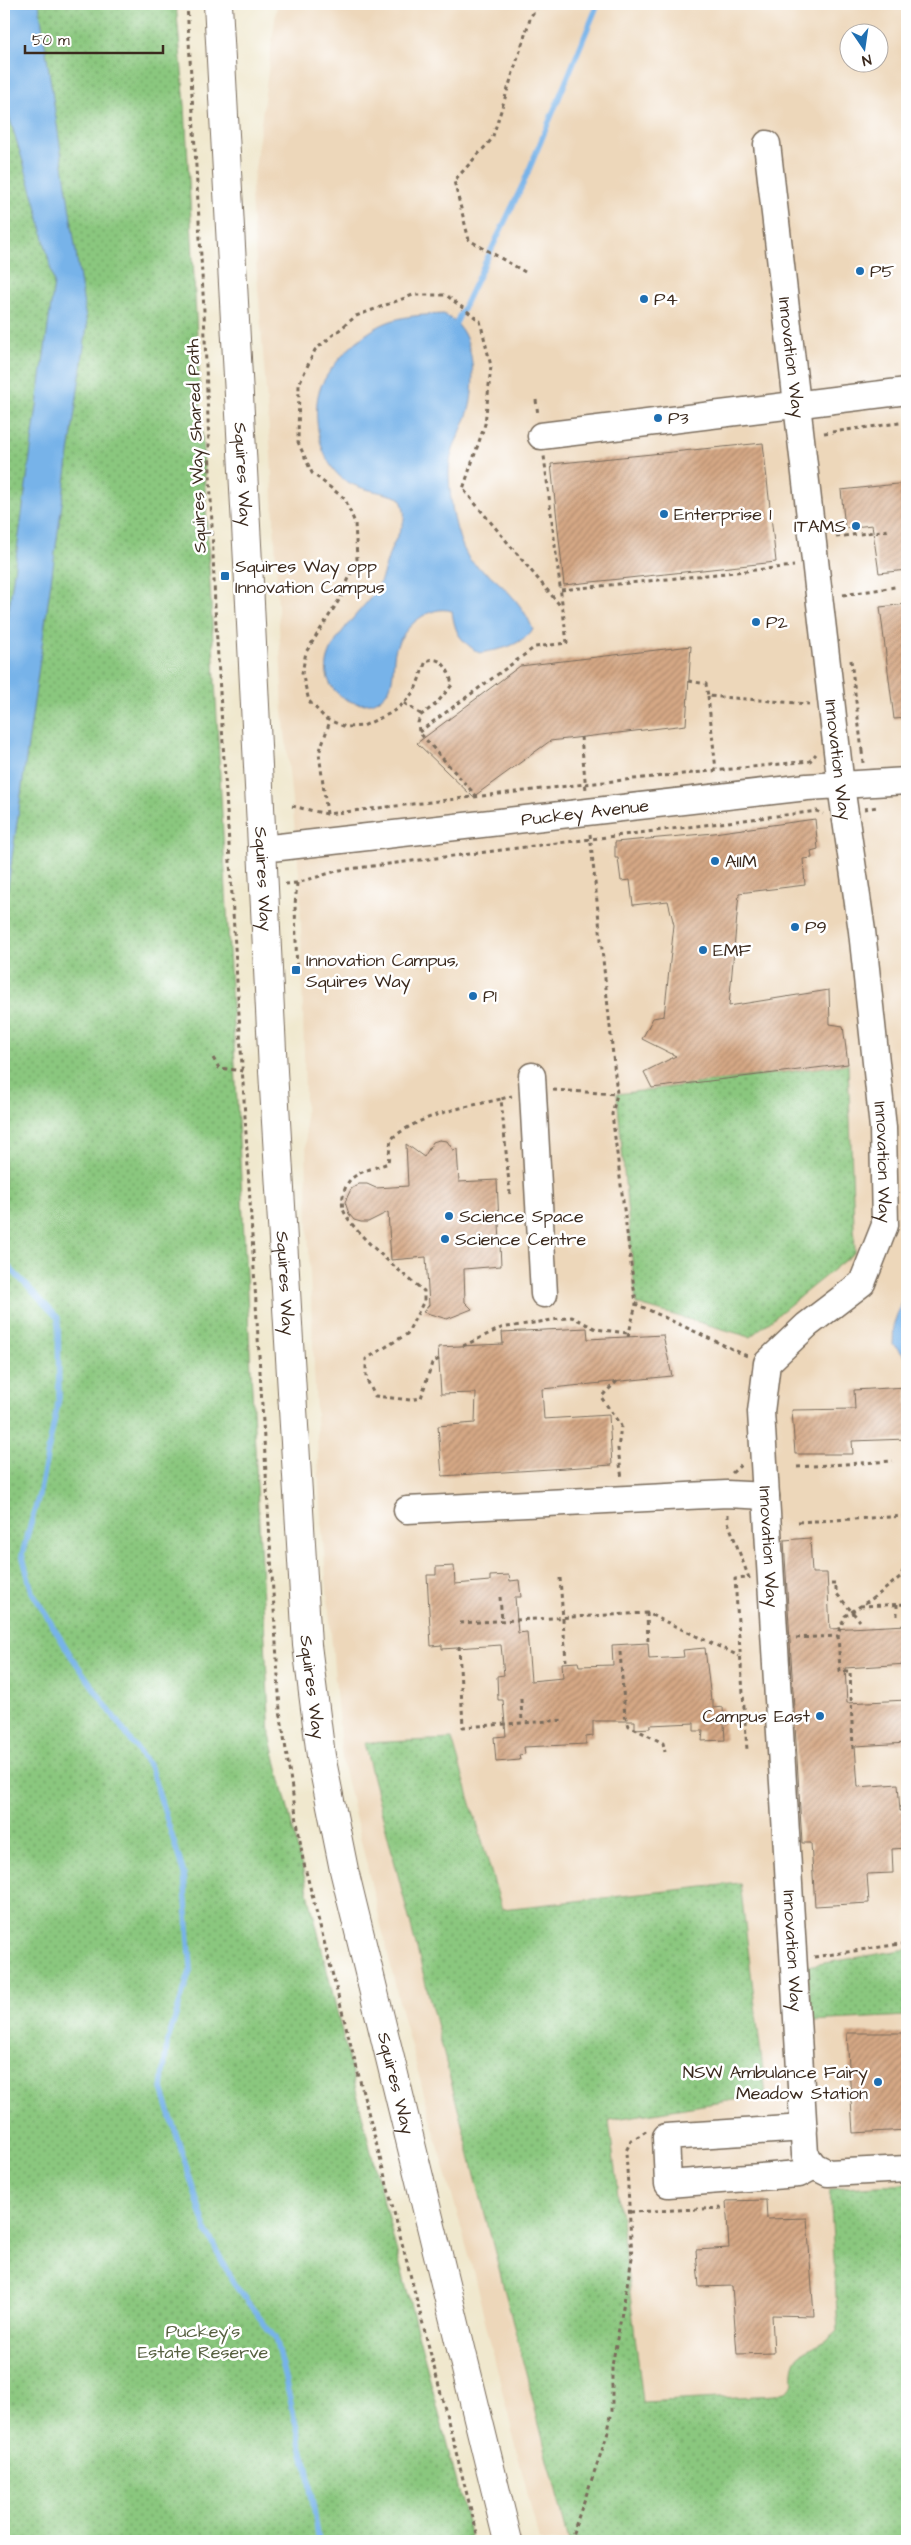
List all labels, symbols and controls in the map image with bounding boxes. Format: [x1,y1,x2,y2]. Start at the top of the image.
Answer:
scale bar [25,22,162,54]
north arrow [838,22,888,72]
text: 50 m [32,30,70,51]
text: N [860,49,873,70]
place label: P5 [870,259,894,284]
marker: P5 [854,265,866,277]
place label: P4 [654,287,678,312]
marker: P4 [638,293,650,305]
street label: Innovation Way [772,296,811,420]
street label: Squires Way Shared Path [180,338,214,554]
place label: P3 [668,406,689,431]
marker: P3 [652,412,664,424]
street label: Squires Way [227,421,258,527]
place label: Enterprise 1 [674,502,772,527]
marker: Enterprise 1 [658,508,670,520]
place label: ITAMS [794,514,846,539]
marker: ITAMS [850,520,862,532]
place label: Squires Way opp Innovation Campus [235,554,385,600]
marker: Squires Way opp Innovation Campus [219,570,231,582]
place label: P2 [766,610,788,635]
marker: P2 [750,616,762,628]
street label: Innovation Way [818,698,858,822]
street label: Puckey Avenue [520,793,650,832]
street label: Squires Way [248,826,278,932]
place label: AIIM [725,849,757,874]
marker: AIIM [709,855,721,867]
place label: P9 [805,915,827,940]
marker: P9 [789,921,801,933]
place label: EMF [713,938,752,963]
marker: EMF [697,944,709,956]
place label: Innovation Campus, Squires Way [306,948,459,995]
marker: Innovation Campus, Squires Way [290,964,302,976]
place label: P1 [483,984,497,1009]
marker: P1 [467,990,479,1002]
street label: Innovation Way [867,1100,897,1223]
place label: Science Space [459,1204,584,1229]
marker: Science Space [443,1210,455,1222]
place label: Science Centre [455,1227,586,1252]
street label: Squires Way [269,1230,301,1336]
marker: Science Centre [439,1233,451,1245]
street label: Innovation Way [752,1485,785,1608]
street label: Squires Way [293,1635,331,1741]
place label: Campus East [703,1704,811,1729]
marker: Campus East [814,1710,826,1722]
street label: Innovation Way [776,1890,809,2013]
street label: Squires Way [371,2029,420,2137]
place label: NSW Ambulance Fairy Meadow Station [683,2060,868,2106]
marker: NSW Ambulance Fairy Meadow Station [872,2076,884,2088]
park label: Puckey's Estate Reserve [138,2319,269,2365]

